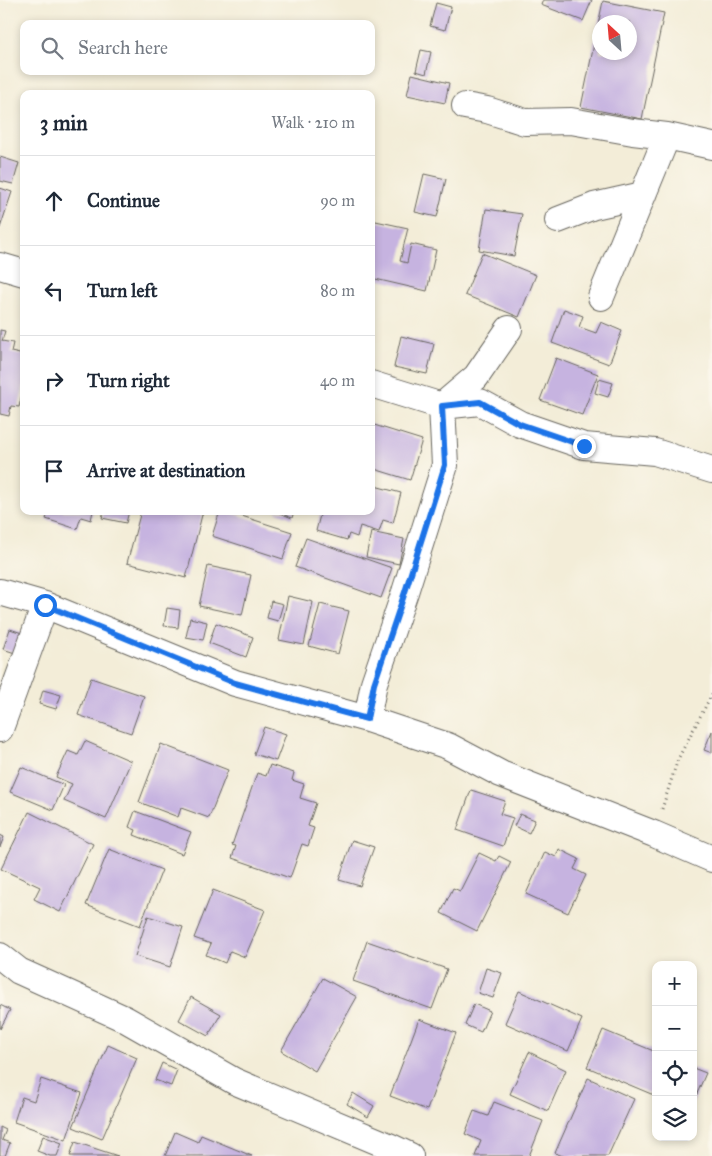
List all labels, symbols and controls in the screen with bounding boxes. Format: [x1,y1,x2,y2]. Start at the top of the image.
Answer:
north arrow [592,15,637,60]
search box [20,20,375,75]
icon: search [38,34,66,62]
text: Search here [78,36,168,59]
text: 3 min [40,110,88,136]
text: Walk · 210 m [271,113,355,132]
icon: ahead [40,187,68,215]
text: Continue [87,189,160,212]
text: 90 m [320,191,355,210]
icon: left [40,277,68,305]
text: Turn left [87,279,157,302]
text: 80 m [320,281,355,300]
icon: right [40,367,68,395]
text: Turn right [87,369,170,392]
text: 40 m [320,371,355,390]
route end [573,435,596,458]
icon: arrive [40,457,68,485]
text: Arrive at destination [87,459,245,482]
route start [34,594,57,617]
map controls [652,961,697,1141]
button: + [652,961,697,1006]
button: − [652,1006,697,1051]
button: locate [652,1051,697,1096]
button: layers [652,1096,697,1141]

